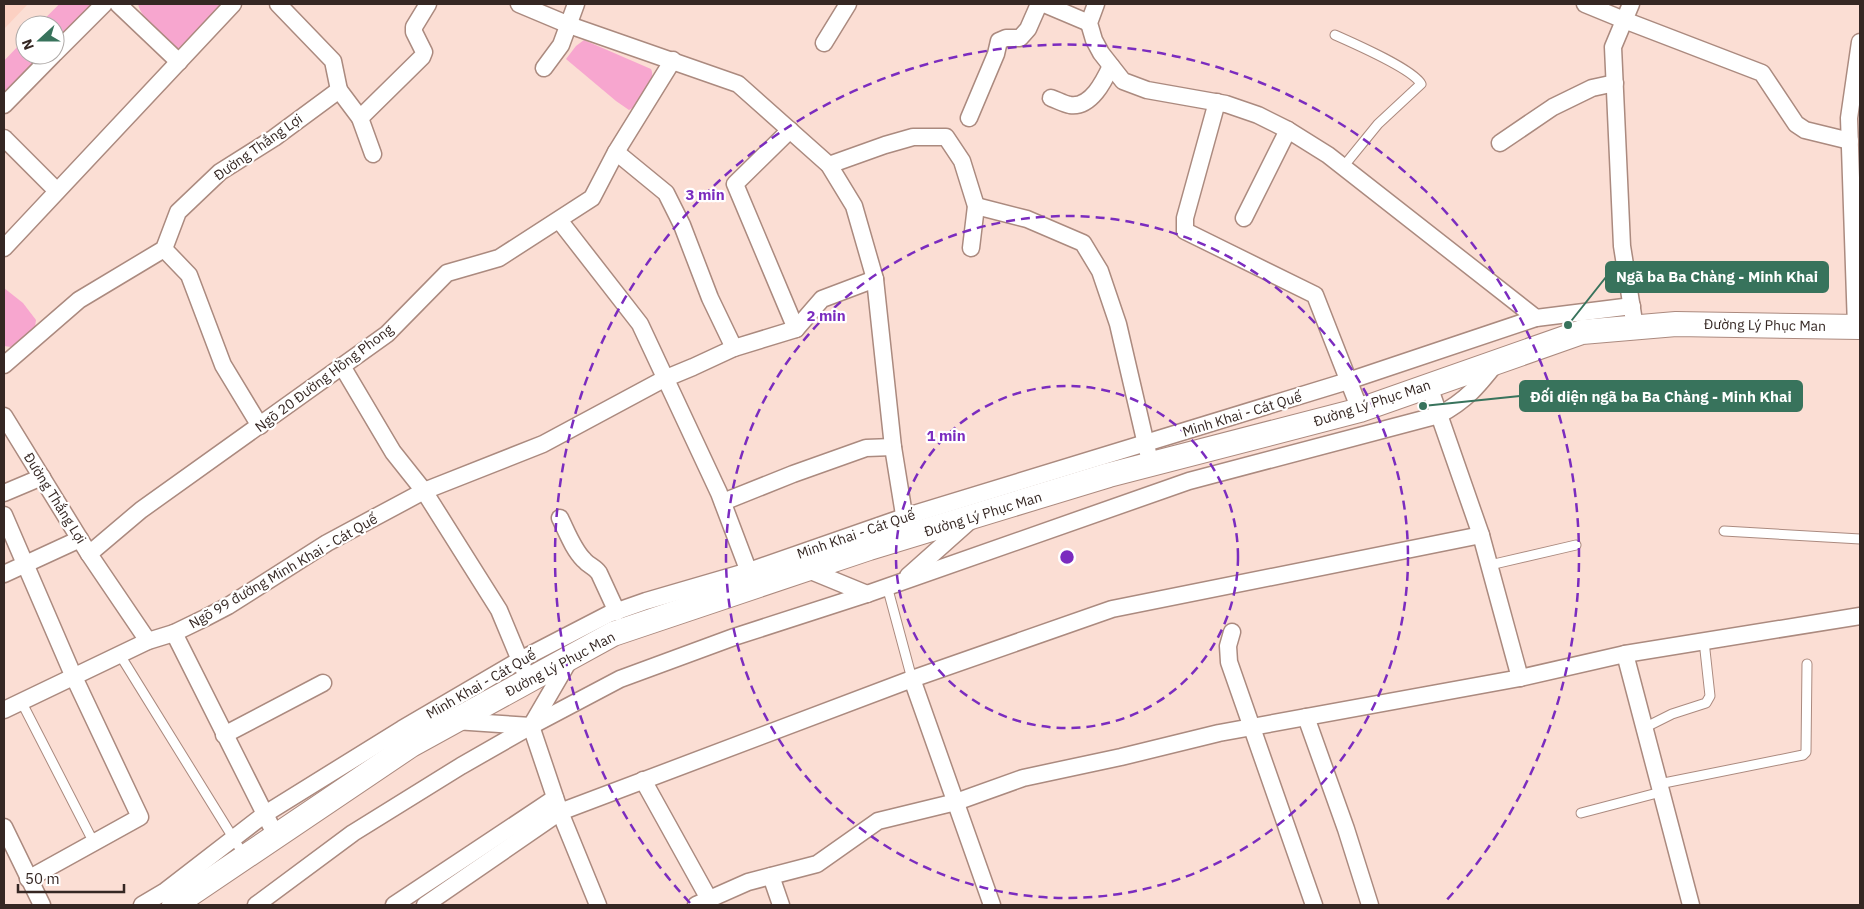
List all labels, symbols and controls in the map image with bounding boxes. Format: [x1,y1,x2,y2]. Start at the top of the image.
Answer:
north arrow [15,15,65,65]
text: N [18,37,38,53]
street label: Đường Thắng Lợi [210,110,306,184]
text: 3 min [685,185,725,204]
callout: Ngã ba Ba Chàng - Minh Khai [1606,262,1828,292]
text: Ngã ba Ba Chàng - Minh Khai [1616,267,1818,286]
text: 2 min [806,306,846,325]
street label: Đường Lý Phục Man [1704,315,1826,335]
street label: Ngõ 20 Đường Hồng Phong [251,320,397,436]
street label: Đường Lý Phục Man [1311,376,1433,430]
callout: Đối diện ngã ba Ba Chàng - Minh Khai [1520,381,1802,411]
street label: Minh Khai - Cát Quế [1180,387,1304,441]
text: Đối diện ngã ba Ba Chàng - Minh Khai [1530,387,1792,406]
text: 1 min [926,426,966,445]
street label: Đường Thắng Lợi [20,449,90,547]
street label: Đường Lý Phục Man [922,488,1044,540]
street label: Minh Khai - Cát Quế [794,505,918,563]
street label: Ngõ 99 đường Minh Khai - Cát Quế [185,509,381,633]
centre of rings [1058,548,1076,566]
street label: Đường Lý Phục Man [502,627,618,701]
street label: Minh Khai - Cát Quế [423,645,539,723]
scale bar [18,862,124,894]
text: 50 m [25,869,60,888]

